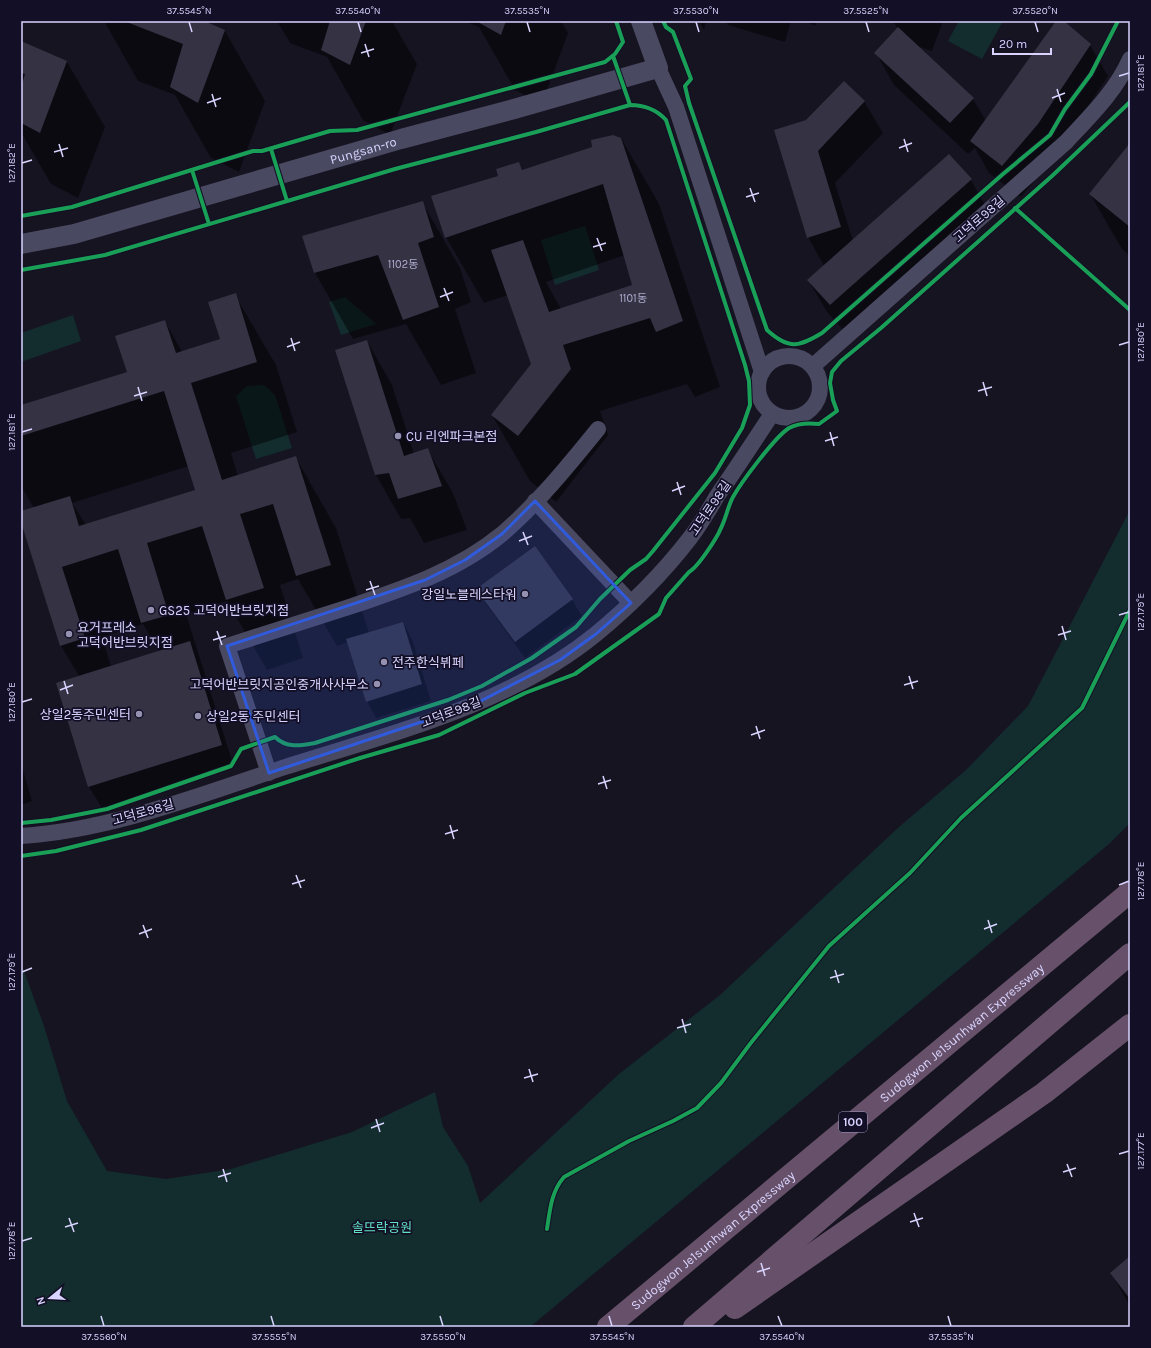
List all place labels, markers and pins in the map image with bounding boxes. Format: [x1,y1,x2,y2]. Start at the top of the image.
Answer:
place label: CU 리엔파크본점 [406,429,497,444]
marker: CU 리엔파크본점 [393,431,403,441]
place label: 강일노블레스타워 [421,587,517,602]
marker: 강일노블레스타워 [520,589,530,599]
place label: GS25 고덕어반브릿지점 [159,603,289,618]
marker: GS25 고덕어반브릿지점 [146,605,156,615]
place label: 요거프레소 고덕어반브릿지점 [77,620,173,650]
marker: 요거프레소 고덕어반브릿지점 [64,629,74,639]
place label: 전주한식뷔페 [392,655,464,670]
marker: 전주한식뷔페 [379,657,389,667]
place label: 고덕어반브릿지공인중개사사무소 [190,677,369,692]
marker: 고덕어반브릿지공인중개사사무소 [372,679,382,689]
place label: 상일2동주민센터 [40,707,131,722]
marker: 상일2동주민센터 [134,709,144,719]
place label: 상일2동 주민센터 [206,709,300,724]
marker: 상일2동 주민센터 [193,711,203,721]

